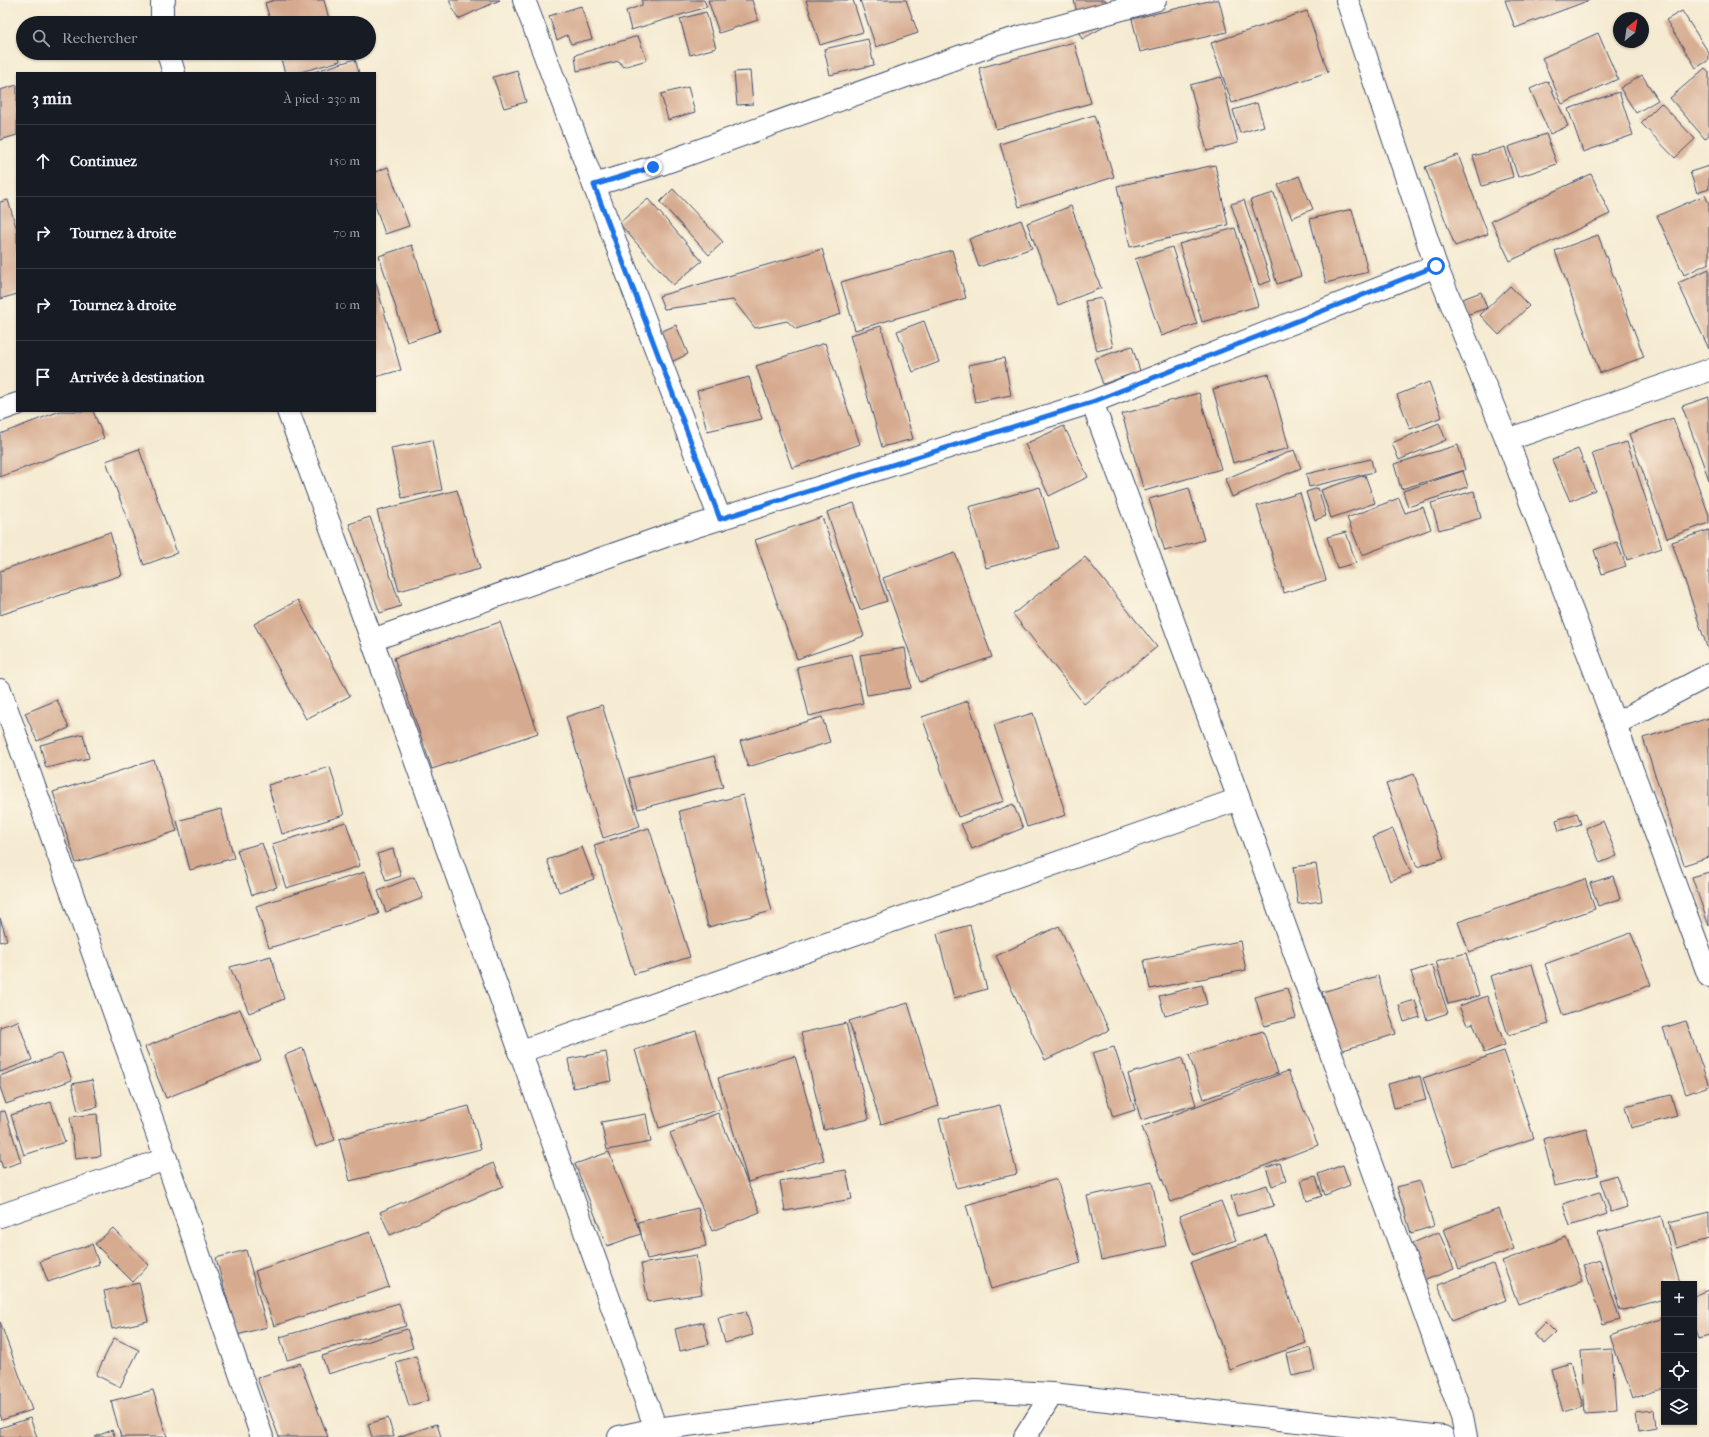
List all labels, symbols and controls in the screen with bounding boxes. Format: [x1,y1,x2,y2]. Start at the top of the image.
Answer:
north arrow [1613,12,1649,48]
search box [16,16,376,60]
icon: search [30,27,52,49]
text: Rechercher [62,29,137,47]
text: 3 min [32,88,72,108]
text: À pied · 230 m [284,91,360,106]
icon: ahead [32,150,54,172]
text: Continuez [70,152,137,170]
text: 150 m [329,153,360,168]
route end [644,158,662,176]
icon: right [32,222,54,244]
text: Tournez à droite [70,224,176,242]
text: 70 m [333,225,360,240]
route start [1427,257,1445,275]
icon: right [32,294,54,316]
text: Tournez à droite [70,296,176,314]
text: 10 m [335,297,360,312]
icon: arrive [32,366,54,388]
text: Arrivée à destination [70,368,205,386]
map controls [1661,1281,1697,1425]
button: + [1661,1281,1697,1317]
button: − [1661,1317,1697,1353]
button: locate [1661,1353,1697,1389]
button: layers [1661,1389,1697,1425]

